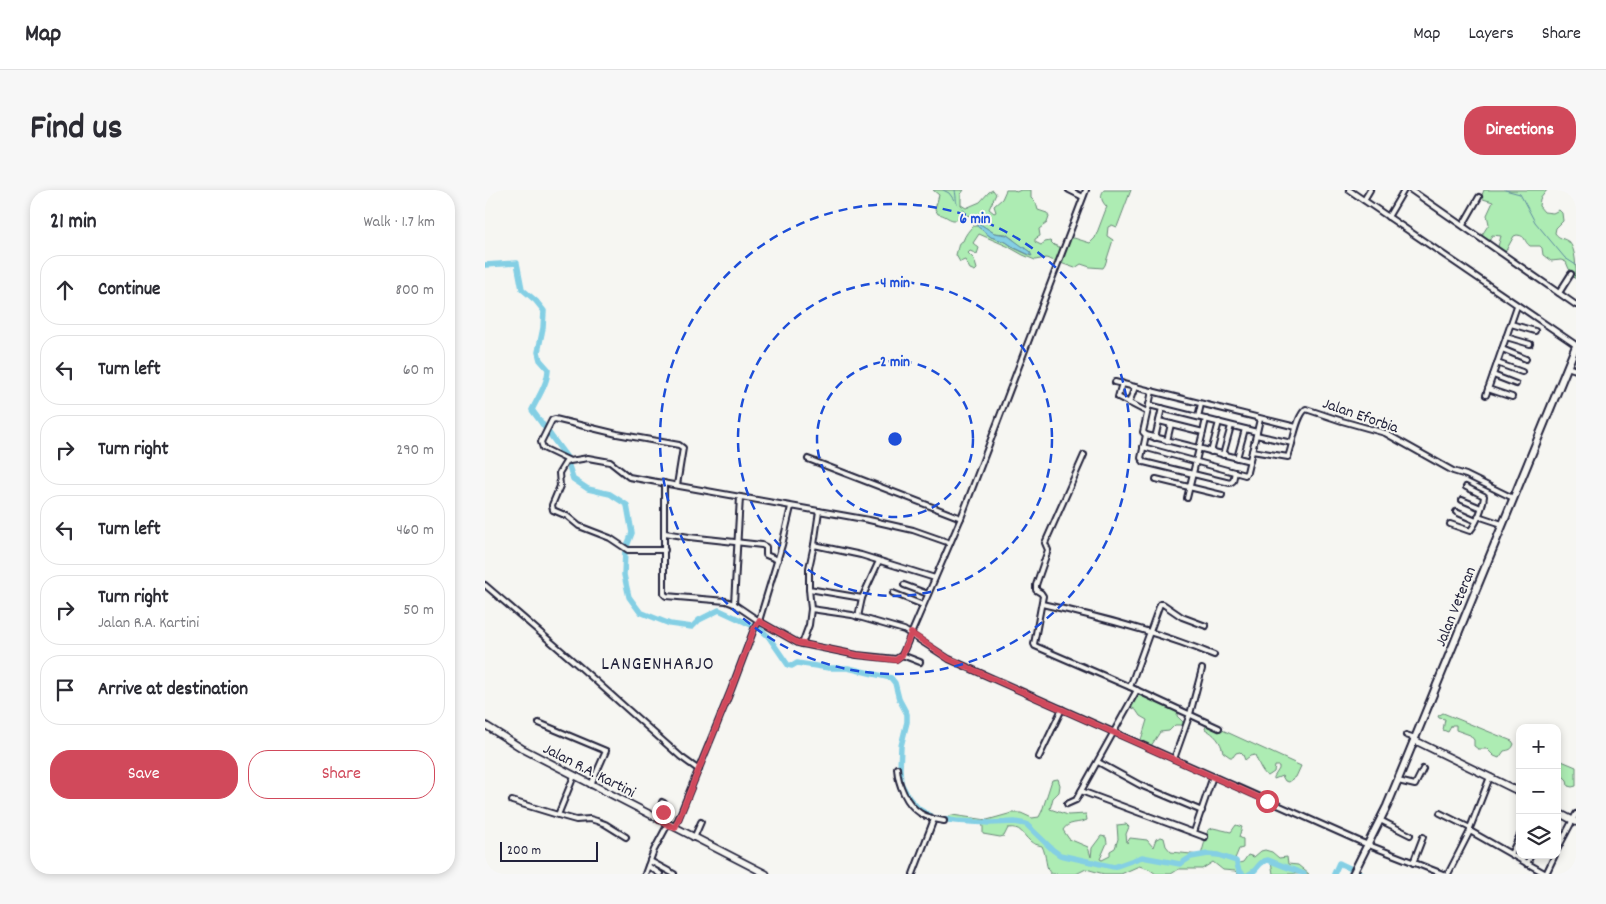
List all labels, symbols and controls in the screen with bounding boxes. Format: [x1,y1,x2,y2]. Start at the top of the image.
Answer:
text: Map [25,18,61,52]
text: Map [1413,22,1440,47]
text: Layers [1468,22,1514,47]
text: Share [1542,22,1581,47]
text: Find us [30,105,122,155]
button: Directions [1464,106,1576,155]
text: 21 min [50,208,97,238]
text: 6 min [960,209,990,231]
text: Walk · 1.7 km [363,211,435,234]
text: 4 min [880,273,910,295]
icon: ahead [51,276,79,304]
text: Continue [98,277,160,304]
text: 800 m [395,279,434,302]
text: 2 min [880,352,910,374]
icon: left [51,356,79,384]
text: Turn left [98,357,161,384]
text: 60 m [403,359,434,382]
street label: Jalan Eforbia [1319,393,1402,440]
centre of rings [886,430,904,448]
icon: right [51,436,79,464]
text: Turn right [98,437,169,464]
text: 290 m [396,439,434,462]
icon: left [51,516,79,544]
text: Turn left [98,517,161,544]
text: 460 m [396,519,434,542]
street label: Jalan Veteran [1430,564,1483,650]
text: Turn right [98,585,169,612]
icon: right [51,596,79,624]
text: 50 m [403,599,434,622]
text: Jalan R.A. Kartini [98,612,199,635]
district label: LANGENHARJO [601,652,715,679]
icon: arrive [51,676,79,704]
text: Arrive at destination [98,677,248,704]
map controls [1516,724,1561,859]
button: + [1516,724,1561,769]
street label: Jalan R.A. Kartini [539,738,639,804]
button: Save [50,750,238,799]
button: Share [248,750,435,799]
button: − [1516,769,1561,814]
route start [1256,790,1279,813]
route end [652,801,675,824]
button: layers [1516,814,1561,859]
scale bar [500,839,597,862]
text: 200 m [507,841,541,861]

